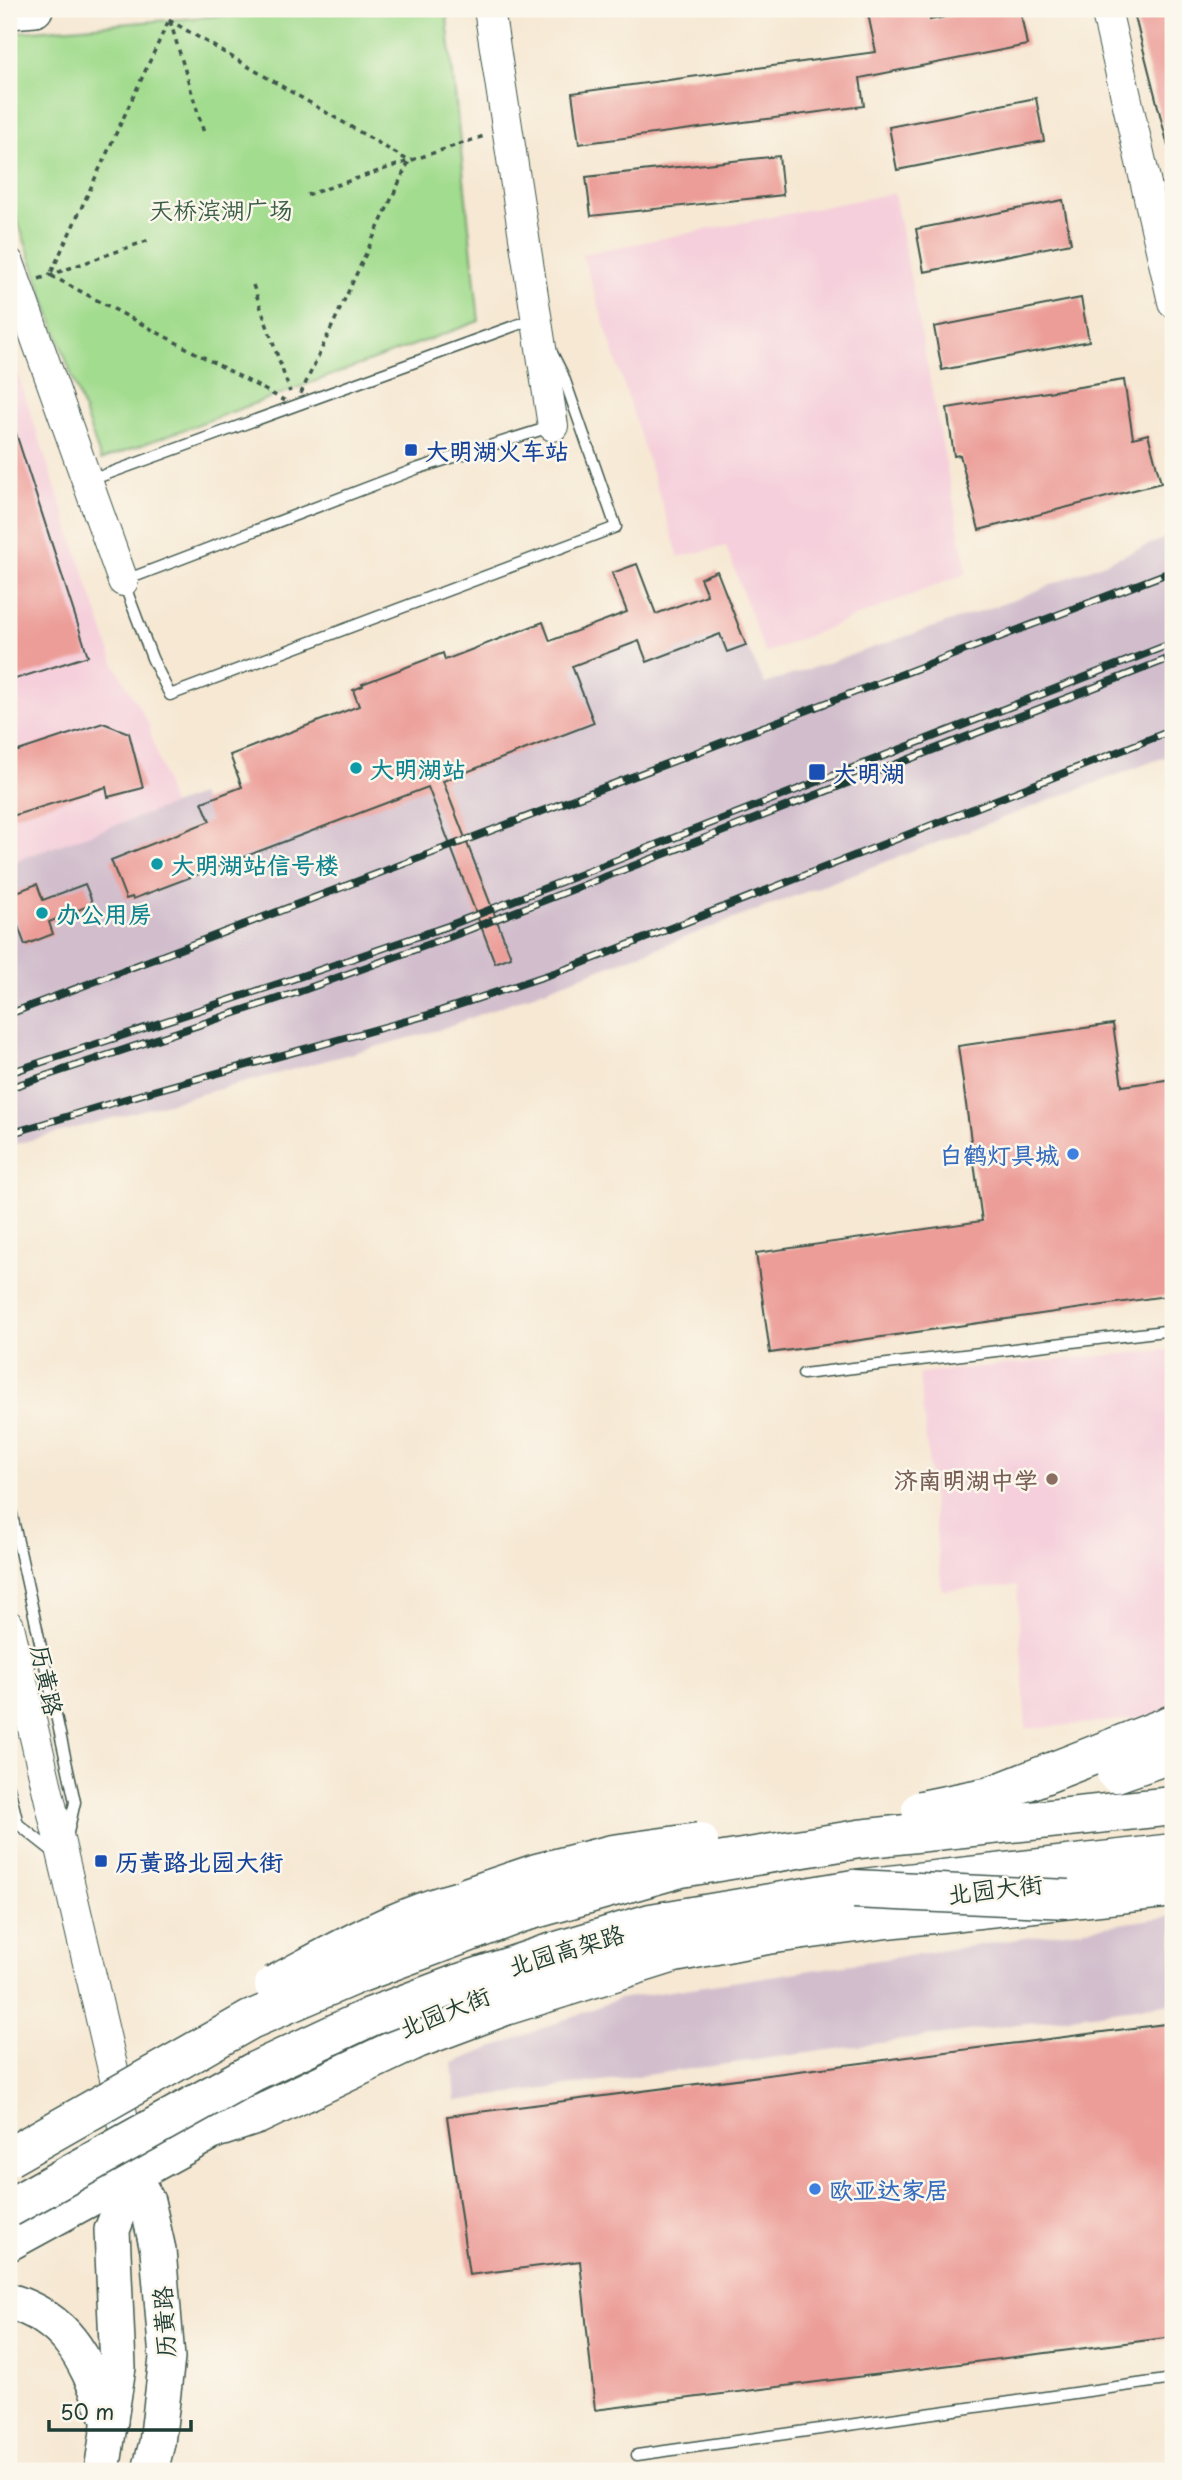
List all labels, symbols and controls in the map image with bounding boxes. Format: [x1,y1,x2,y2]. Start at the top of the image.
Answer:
park label: 天桥滨湖广场 [149,191,293,227]
place label: 大明湖火车站 [425,432,569,468]
marker: 大明湖火车站 [403,442,419,458]
place label: 大明湖站 [370,750,466,786]
place label: 大明湖 [833,754,905,790]
marker: 大明湖站 [348,760,364,776]
marker: 大明湖 [807,762,827,782]
place label: 大明湖站信号楼 [171,846,339,882]
marker: 大明湖站信号楼 [149,856,165,872]
place label: 办公用房 [56,895,152,931]
marker: 办公用房 [34,905,50,921]
place label: 白鹤灯具城 [939,1136,1059,1172]
marker: 白鹤灯具城 [1065,1146,1081,1162]
place label: 济南明湖中学 [894,1461,1038,1497]
marker: 济南明湖中学 [1044,1471,1060,1487]
street label: 历黄路 [23,1641,73,1719]
place label: 历黄路北园大街 [115,1843,283,1879]
marker: 历黄路北园大街 [93,1853,109,1869]
street label: 北园大街 [945,1864,1045,1912]
street label: 北园高架路 [503,1914,629,1984]
street label: 北园大街 [393,1976,495,2046]
place label: 欧亚达家居 [829,2171,949,2207]
marker: 欧亚达家居 [807,2181,823,2197]
street label: 历黄路 [143,2285,183,2359]
scale bar [49,2389,191,2433]
text: 50 m [60,2395,114,2427]

